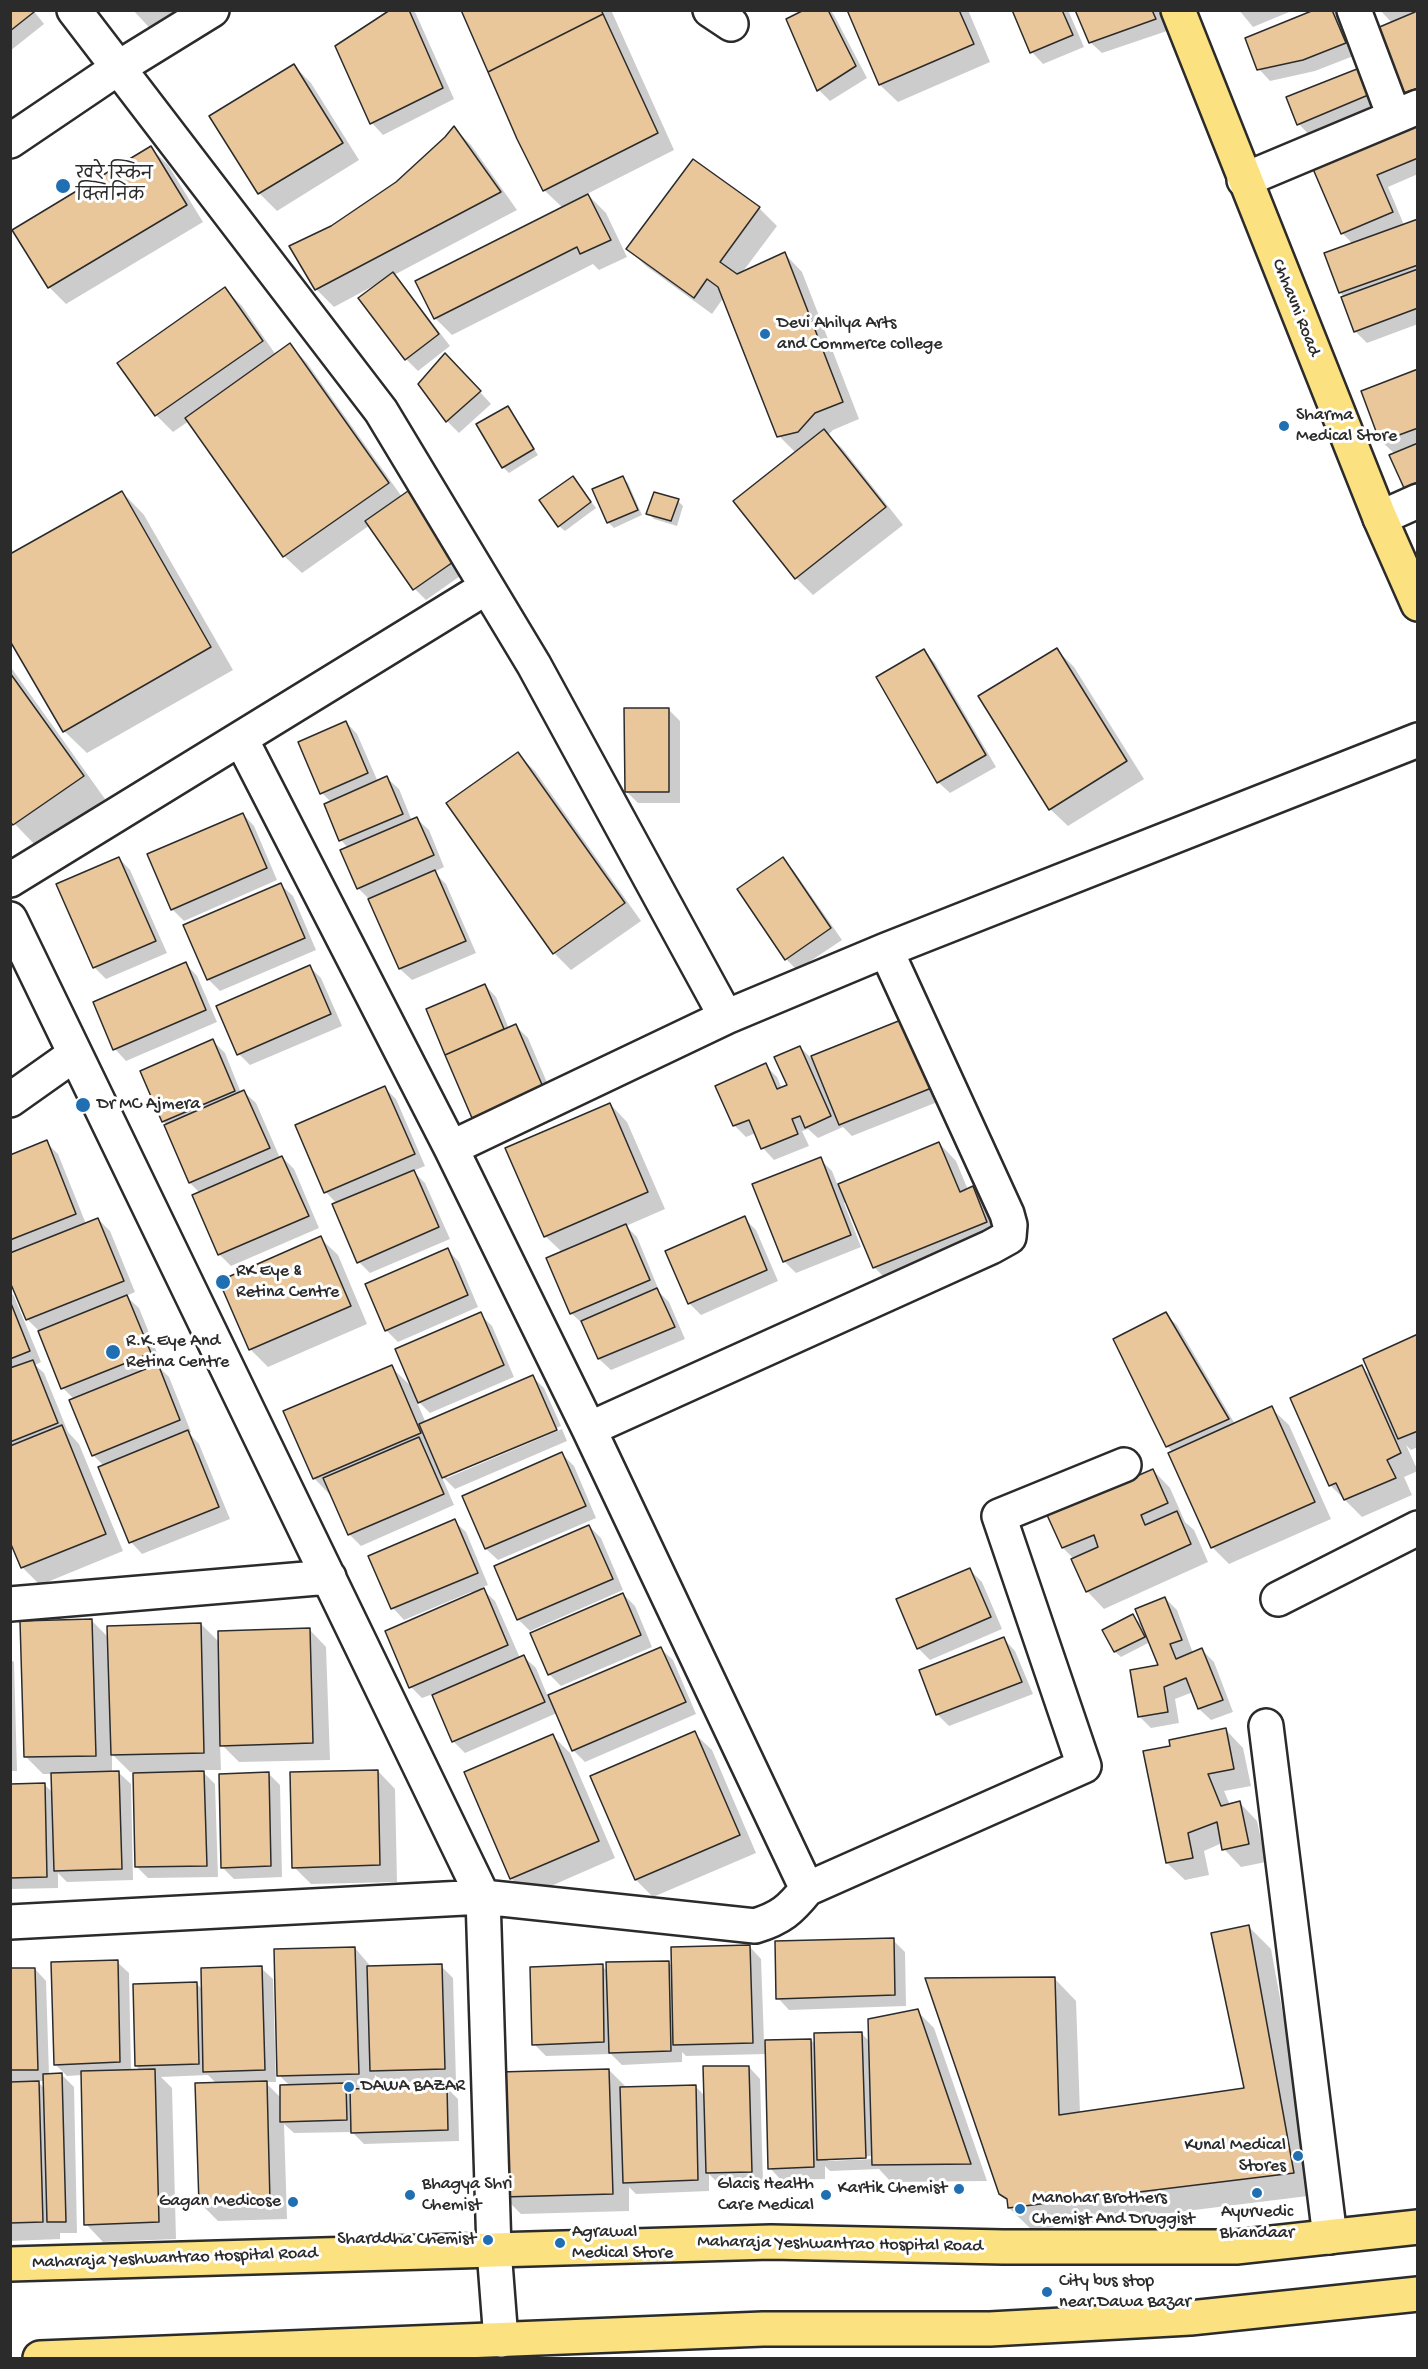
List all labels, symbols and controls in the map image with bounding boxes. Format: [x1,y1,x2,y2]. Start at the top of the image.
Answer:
place label: खरे स्किन क्लिनिक [76,165,153,207]
marker: खरे स्किन क्लिनिक [54,177,72,195]
street label: Chhavni Road [1266,256,1324,360]
place label: Devi Ahilya Arts and Commerce college [777,313,943,356]
marker: Devi Ahilya Arts and Commerce college [758,327,772,341]
place label: Sharma Medical Store [1296,405,1397,448]
marker: Sharma Medical Store [1277,419,1291,433]
place label: Dr MC Ajmera [97,1094,200,1116]
marker: Dr MC Ajmera [74,1096,92,1114]
place label: RK Eye & Retina Centre [236,1261,339,1304]
marker: RK Eye & Retina Centre [214,1273,232,1291]
place label: R.K.Eye And Retina Centre [126,1331,229,1374]
marker: R.K.Eye And Retina Centre [104,1343,122,1361]
place label: DAWA BAZAR [361,2076,465,2098]
marker: DAWA BAZAR [342,2080,356,2094]
place label: Kunal Medical Stores [1185,2135,1286,2178]
marker: Kunal Medical Stores [1291,2149,1305,2163]
place label: Bhagya Shri Chemist [422,2174,513,2216]
place label: Glacis Health Care Medical [717,2174,814,2216]
place label: Kartik Chemist [838,2178,947,2200]
marker: Kartik Chemist [952,2182,966,2196]
marker: Ayurvedic Bhandaar [1250,2186,1264,2200]
marker: Bhagya Shri Chemist [403,2188,417,2202]
marker: Glacis Health Care Medical [819,2188,833,2202]
place label: Manohar Brothers Chemist And Druggist [1032,2188,1195,2230]
place label: Gagan Medicose [159,2191,281,2213]
marker: Gagan Medicose [286,2195,300,2209]
marker: Manohar Brothers Chemist And Druggist [1013,2202,1027,2216]
place label: Ayurvedic Bhandaar [1220,2202,1294,2244]
place label: Agrawal Medical Store [572,2222,673,2264]
place label: Sharddha Chemist [337,2229,476,2251]
street label: Maharaja Yeshwantrao Hospital Road [697,2232,983,2258]
marker: Sharddha Chemist [481,2233,495,2247]
marker: Agrawal Medical Store [553,2236,567,2250]
street label: Maharaja Yeshwantrao Hospital Road [32,2243,318,2275]
place label: City bus stop near Dawa Bazar [1059,2271,1191,2314]
marker: City bus stop near Dawa Bazar [1040,2285,1054,2299]

